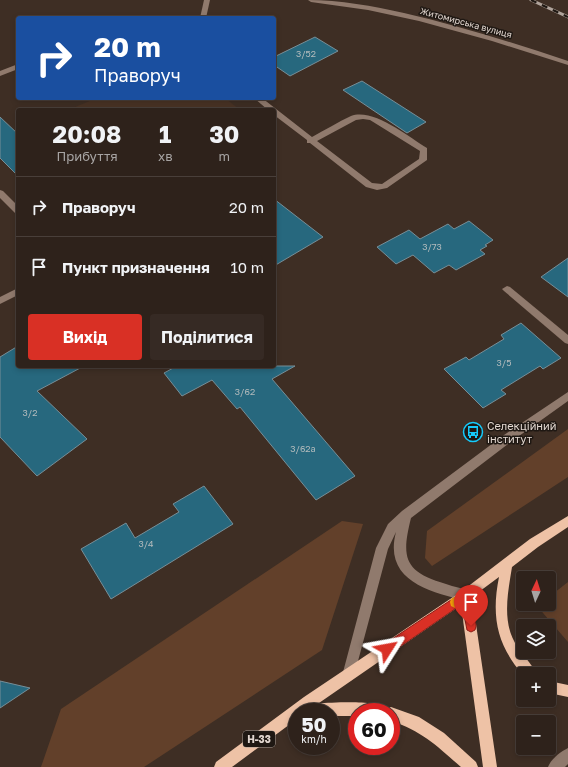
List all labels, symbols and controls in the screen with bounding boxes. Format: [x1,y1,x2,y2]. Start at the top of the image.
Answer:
street label: Житомирська вулиця [419,5,513,40]
text: 20 m [94,30,161,63]
icon: right [28,32,80,84]
house number: 3/52 [296,48,316,59]
text: Праворуч [94,64,181,86]
text: 20:08 [53,119,121,148]
text: 1 [159,119,171,148]
text: 30 [209,119,239,148]
text: Прибуття [56,148,118,164]
text: хв [158,148,173,164]
text: m [218,148,230,164]
icon: right [28,196,50,218]
text: Праворуч [62,198,136,216]
text: 20 m [229,198,264,216]
house number: 3/73 [422,241,442,252]
icon: arrive [28,256,50,278]
text: Пункт призначення [62,258,210,276]
text: 10 m [230,258,264,276]
button: Вихід [28,314,142,360]
button: Поділитися [150,314,264,360]
house number: 3/5 [497,357,511,368]
house number: 3/62 [235,386,255,397]
house number: 3/2 [23,407,37,418]
place label: Селекційний інститут [487,419,557,445]
bus stop icon: Селекційний інститут [462,421,484,443]
house number: 3/62а [290,443,316,454]
house number: 3/4 [138,538,154,549]
north arrow [516,571,556,611]
map controls [516,571,556,755]
pin [454,585,488,626]
icon: arrive [460,591,482,613]
button: layers [516,619,556,659]
position arrow [366,628,408,670]
button: + [516,667,556,707]
speed limit sign: 60 [348,703,400,755]
text: 50 [301,712,327,736]
button: − [516,715,556,755]
road number: Н-33 [243,731,275,747]
text: km/h [301,733,327,745]

